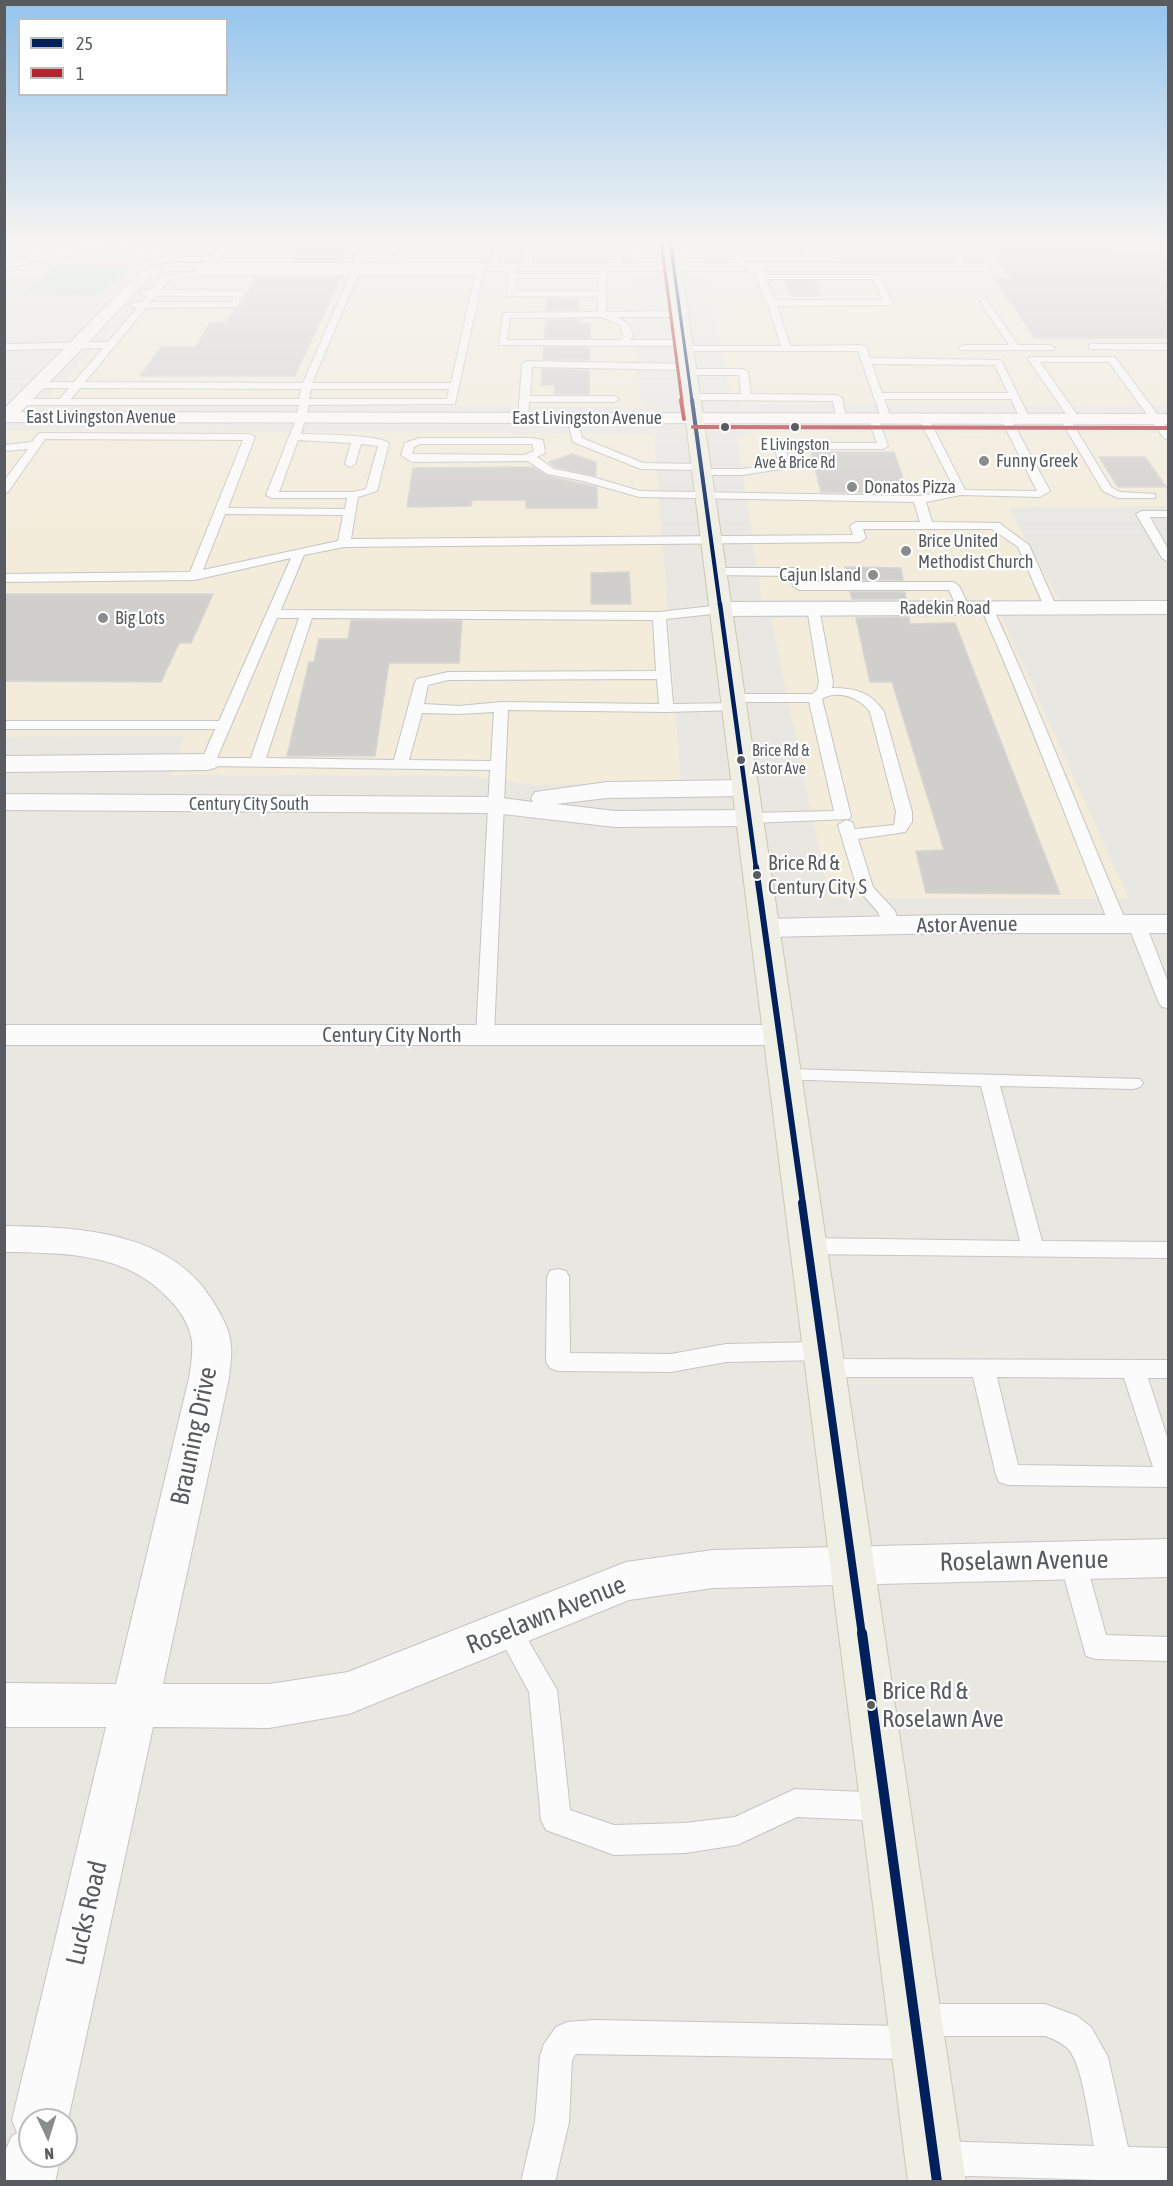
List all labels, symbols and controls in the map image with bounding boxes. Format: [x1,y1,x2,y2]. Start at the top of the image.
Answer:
legend [18,18,228,96]
text: 25 [76,33,93,54]
text: 1 [76,63,84,84]
street label: East Livingston Avenue [26,406,176,428]
street label: East Livingston Avenue [512,407,662,429]
unlabelled marker [719,421,731,433]
marker: E Livingston Ave & Brice Rd [789,421,801,433]
place label: E Livingston Ave & Brice Rd [754,435,836,473]
place label: Funny Greek [996,450,1078,472]
marker: Funny Greek [977,454,991,468]
place label: Donatos Pizza [864,476,956,498]
marker: Donatos Pizza [845,480,859,494]
place label: Brice United Methodist Church [918,530,1034,572]
marker: Brice United Methodist Church [899,544,913,558]
place label: Cajun Island [779,564,861,586]
marker: Cajun Island [866,568,880,582]
street label: Radekin Road [899,597,991,619]
place label: Big Lots [115,607,165,629]
marker: Big Lots [96,611,110,625]
place label: Brice Rd & Astor Ave [752,741,809,779]
marker: Brice Rd & Astor Ave [735,754,747,766]
street label: Century City South [189,793,309,815]
place label: Brice Rd & Century City S [768,852,867,899]
marker: Brice Rd & Century City S [751,869,763,881]
street label: Astor Avenue [916,912,1018,938]
street label: Century City North [322,1022,462,1048]
street label: Brauning Drive [164,1364,224,1508]
street label: Roselawn Avenue [939,1544,1109,1578]
street label: Roselawn Avenue [462,1569,630,1661]
place label: Brice Rd & Roselawn Ave [882,1677,1004,1733]
marker: Brice Rd & Roselawn Ave [865,1699,877,1711]
street label: Lucks Road [60,1858,114,1968]
north arrow [18,2108,78,2168]
text: N [44,2145,54,2163]

